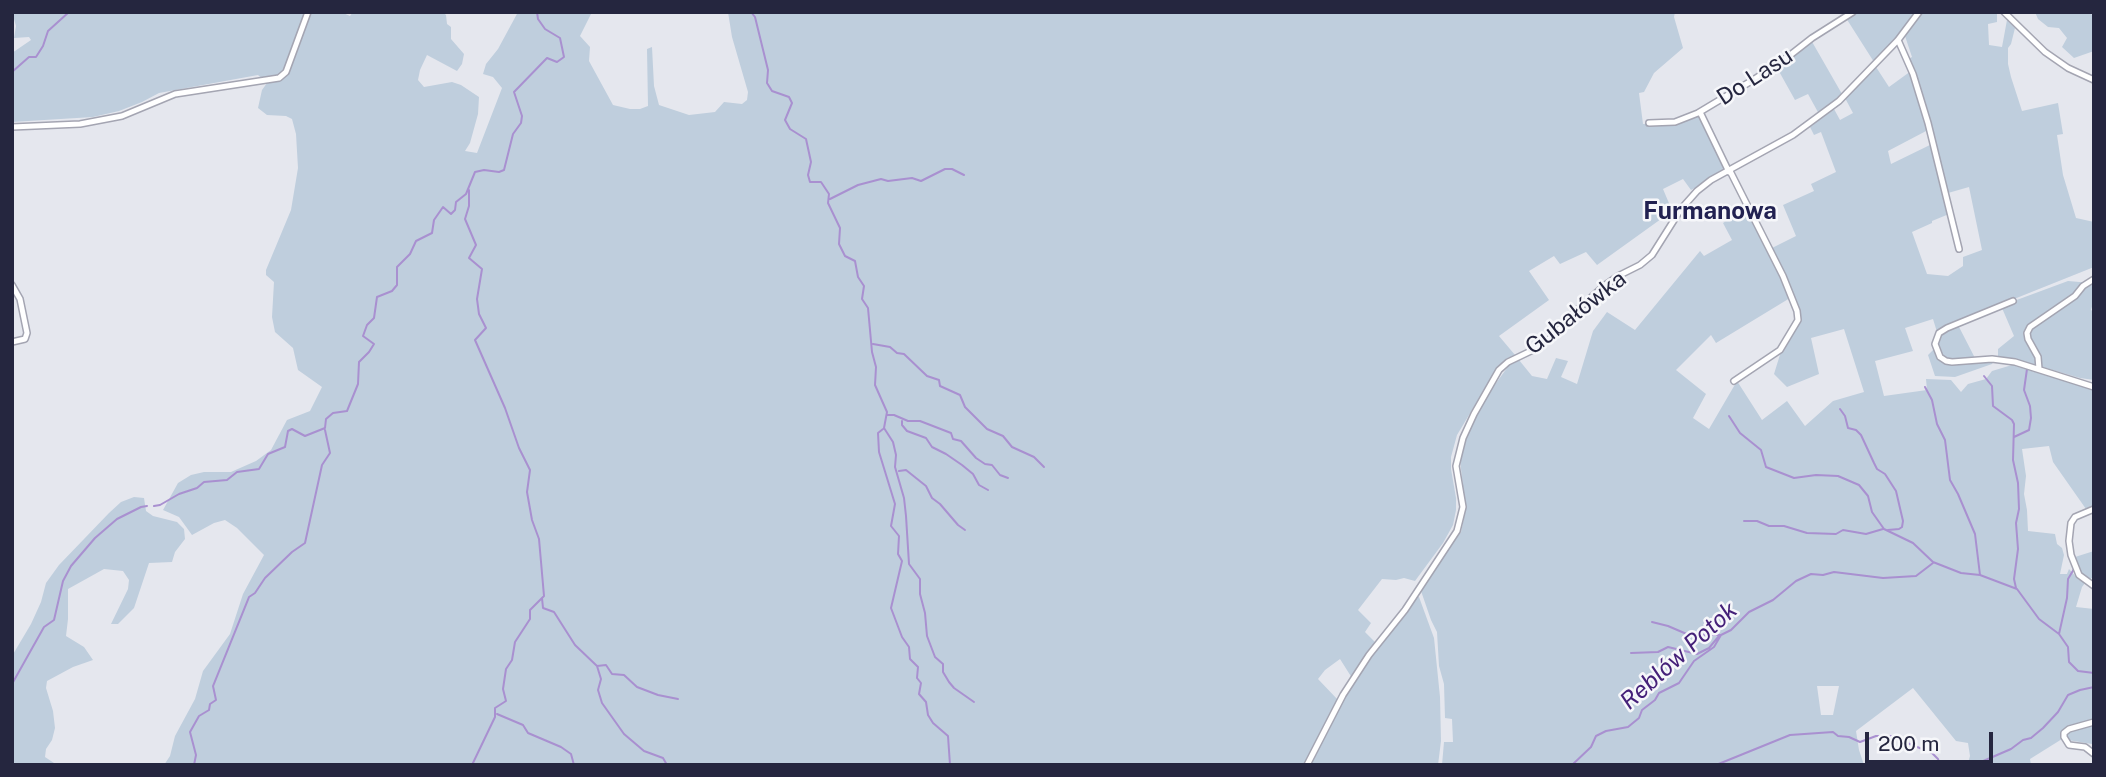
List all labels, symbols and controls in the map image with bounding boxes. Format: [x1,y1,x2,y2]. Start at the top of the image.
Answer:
street label: Do Lasu [1712,42,1798,112]
district label: Furmanowa [1643,198,1777,226]
street label: Gubałówka [1520,265,1632,361]
water label: Reblów Potok [1615,596,1743,716]
scale bar [1868,718,1996,762]
text: 200 m [1878,731,1939,756]

